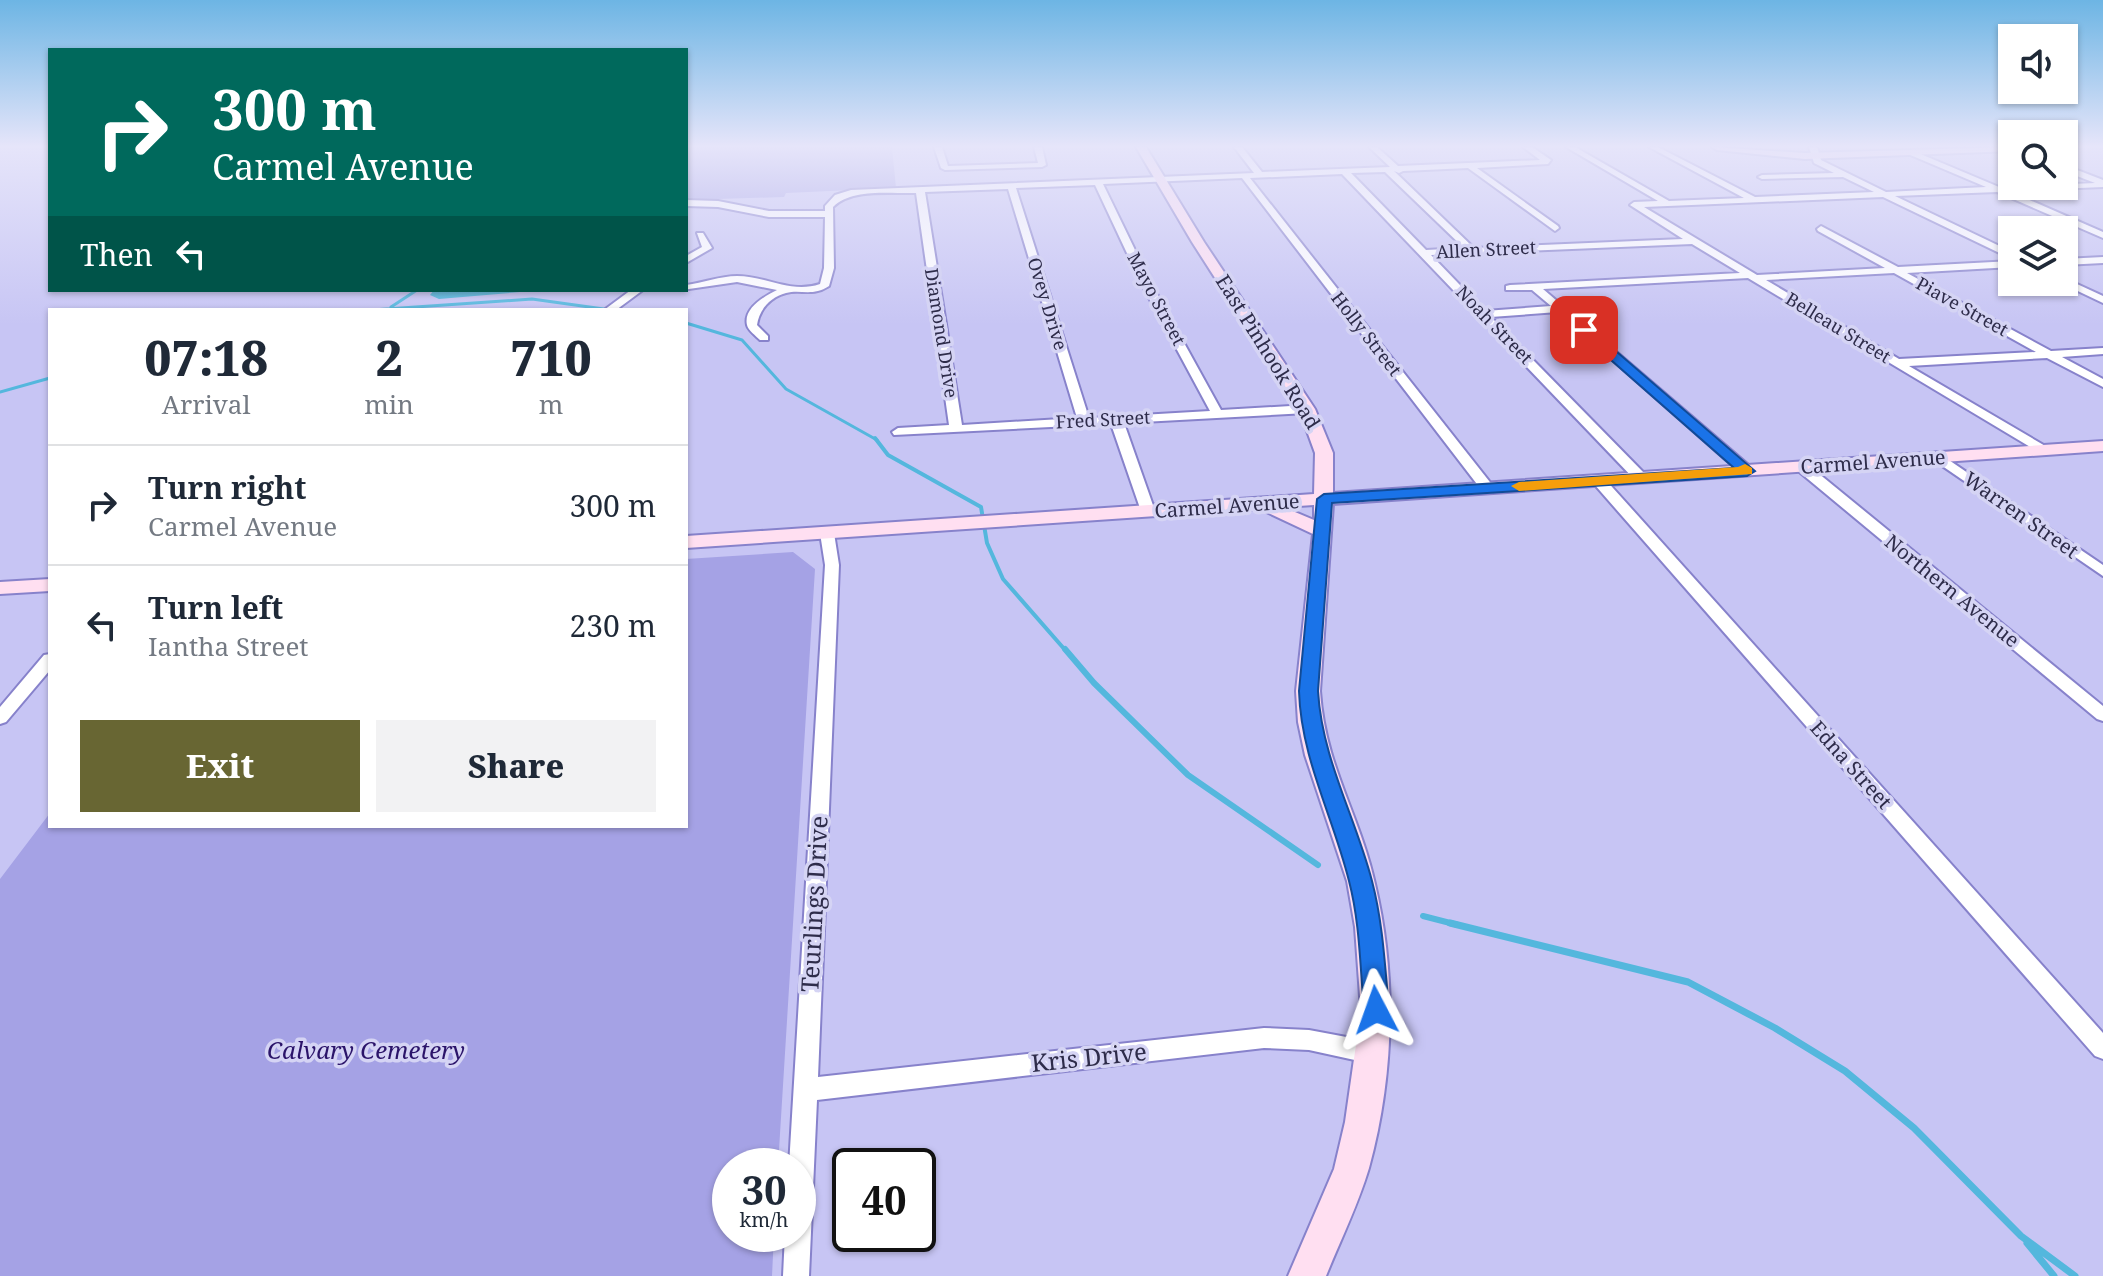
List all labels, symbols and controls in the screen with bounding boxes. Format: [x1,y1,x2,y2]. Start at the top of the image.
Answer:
map controls [1998,24,2078,296]
button: sound [1998,24,2078,104]
text: 300 m [212,70,377,146]
icon: right [80,80,184,184]
button: search [1998,120,2078,200]
text: Carmel Avenue [212,142,474,191]
button: layers [1998,216,2078,296]
icon: left [169,232,213,276]
text: Then [80,234,153,275]
street label: Allen Street [1435,234,1536,264]
street label: Mayo Street [1122,248,1191,349]
street label: Ovey Drive [1022,254,1073,353]
street label: Diamond Drive [920,266,964,399]
street label: East Pinhook Road [1210,269,1327,434]
street label: Piave Street [1912,271,2013,341]
street label: Noah Street [1451,280,1538,369]
street label: Holly Street [1326,286,1407,381]
street label: Belleau Street [1781,286,1896,368]
pin [1550,296,1618,364]
icon: arrive [1562,308,1606,352]
text: 07:18 [144,325,268,390]
text: 2 [375,325,403,390]
text: 710 [510,325,592,390]
text: Arrival [162,386,251,422]
text: min [364,386,414,422]
text: m [539,386,563,422]
street label: Fred Street [1055,405,1151,433]
street label: Carmel Avenue [1799,443,1946,480]
street label: Warren Street [1959,465,2084,564]
text: Turn right [148,467,306,508]
icon: right [80,483,124,527]
text: 300 m [570,485,656,526]
street label: Carmel Avenue [1153,487,1300,524]
text: Carmel Avenue [148,508,337,544]
street label: Northern Avenue [1879,528,2025,653]
text: Turn left [148,587,283,628]
icon: left [80,603,124,647]
text: 230 m [570,605,656,646]
text: Iantha Street [148,628,309,664]
street label: Edna Street [1805,715,1898,815]
button: Exit [80,720,360,812]
button: Share [376,720,656,812]
street label: Teurlings Drive [792,815,835,993]
position arrow [1334,968,1418,1052]
park label: Calvary Cemetery [267,1033,465,1066]
street label: Kris Drive [1029,1034,1148,1079]
speed limit sign: 40 [832,1148,936,1252]
text: 30 [741,1162,787,1217]
text: km/h [739,1206,789,1233]

